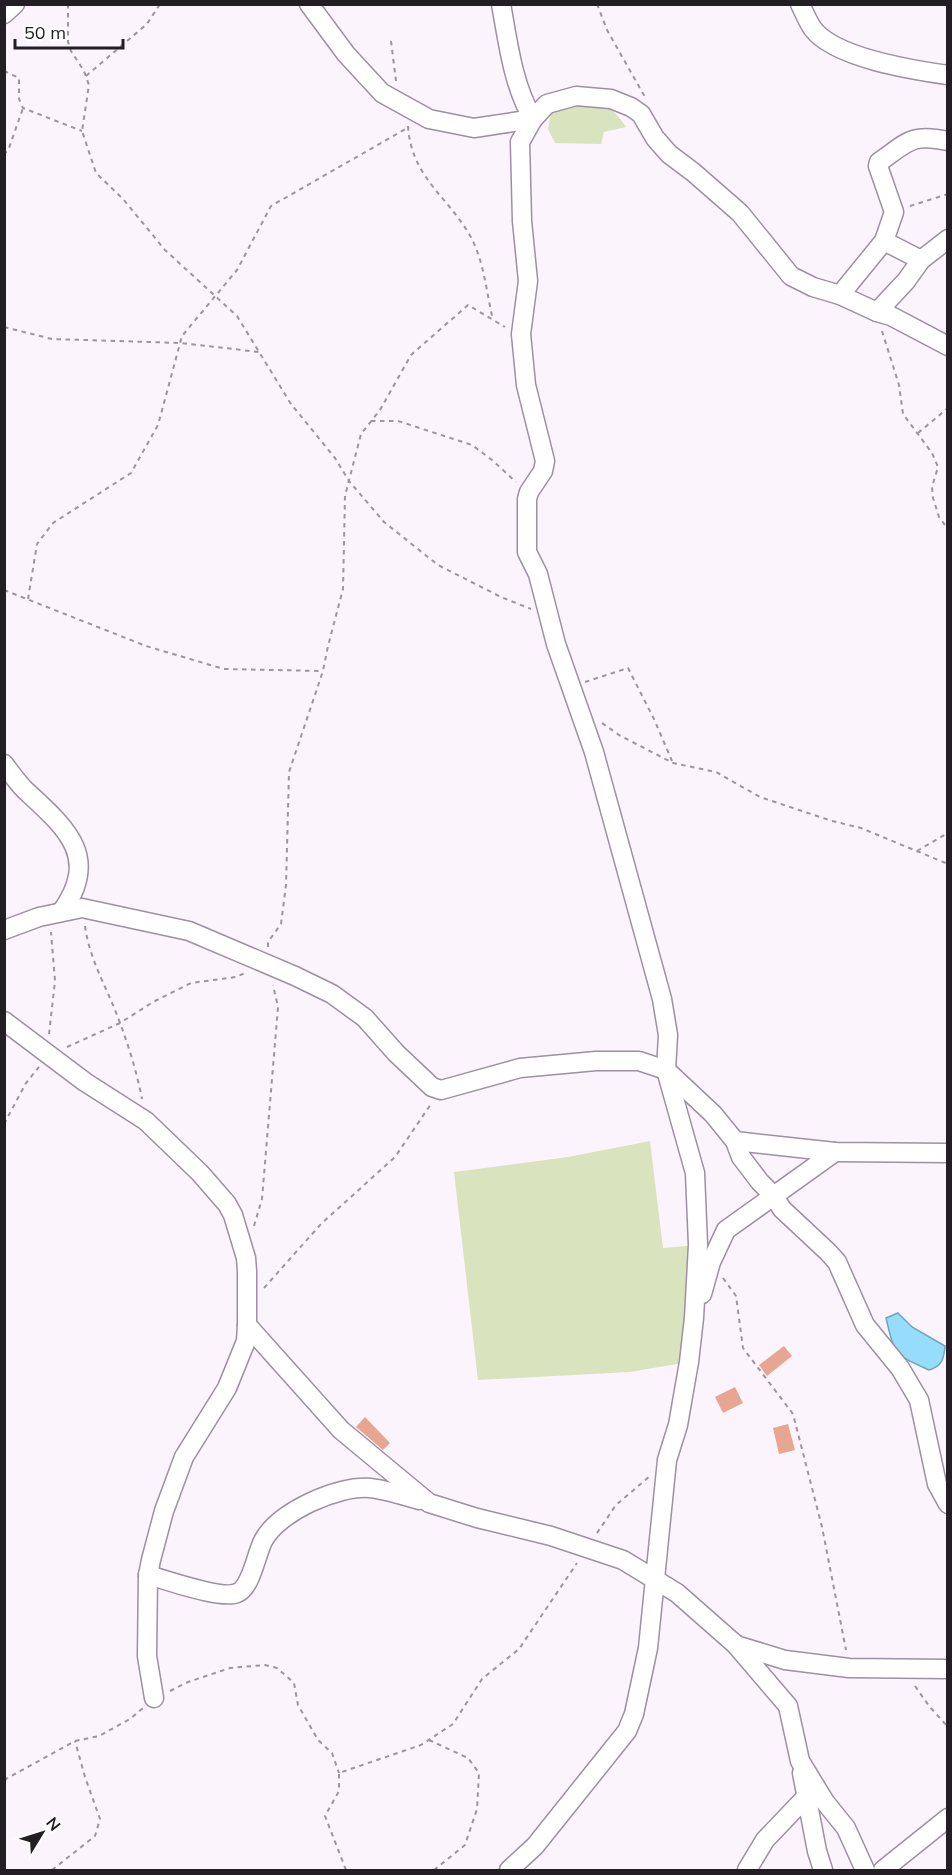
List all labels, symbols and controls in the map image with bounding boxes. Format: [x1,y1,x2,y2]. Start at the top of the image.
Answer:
scale bar [15,12,123,50]
text: 50 m [24,21,66,44]
north arrow [12,1803,72,1863]
text: N [42,1813,65,1835]

